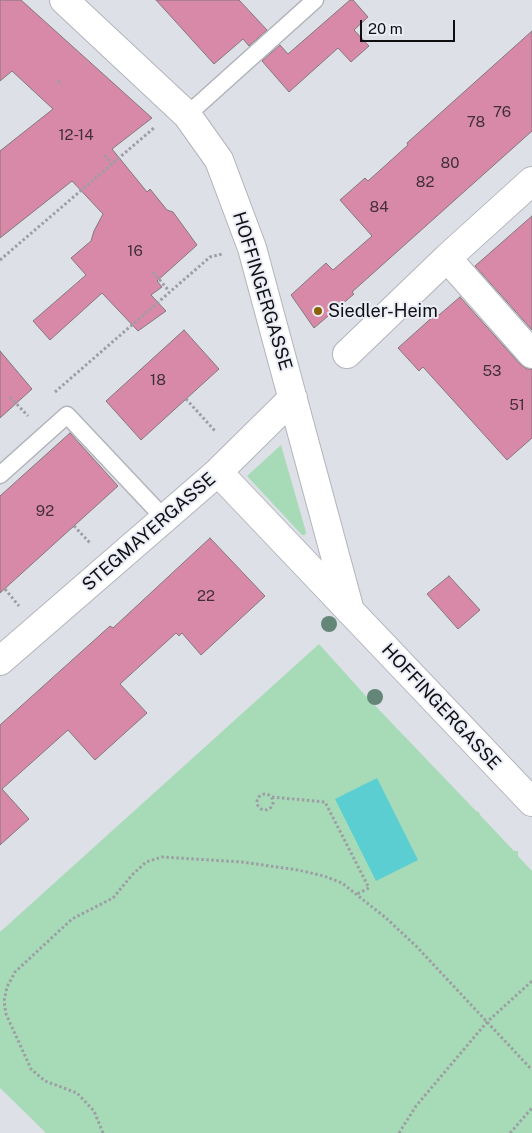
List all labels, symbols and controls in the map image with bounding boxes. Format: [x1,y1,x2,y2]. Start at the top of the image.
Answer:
scale bar [362,10,457,42]
text: 20 m [368,20,403,37]
house number: 76 [493,103,511,121]
house number: 78 [467,113,485,131]
house number: 12-14 [58,126,94,144]
house number: 80 [441,154,459,172]
house number: 82 [416,173,434,191]
house number: 84 [369,198,389,216]
street label: HOFFINGERGASSE [228,209,296,373]
house number: 16 [127,242,143,260]
place label: Siedler-Heim [328,300,438,322]
marker: Siedler-Heim [312,305,324,317]
house number: 53 [482,362,502,380]
house number: 18 [150,371,166,389]
house number: 51 [509,396,525,414]
street label: STEGMAYERGASSE [78,468,220,596]
house number: 92 [36,502,54,520]
house number: 22 [197,587,215,605]
street label: HOFFINGERGASSE [377,639,505,775]

